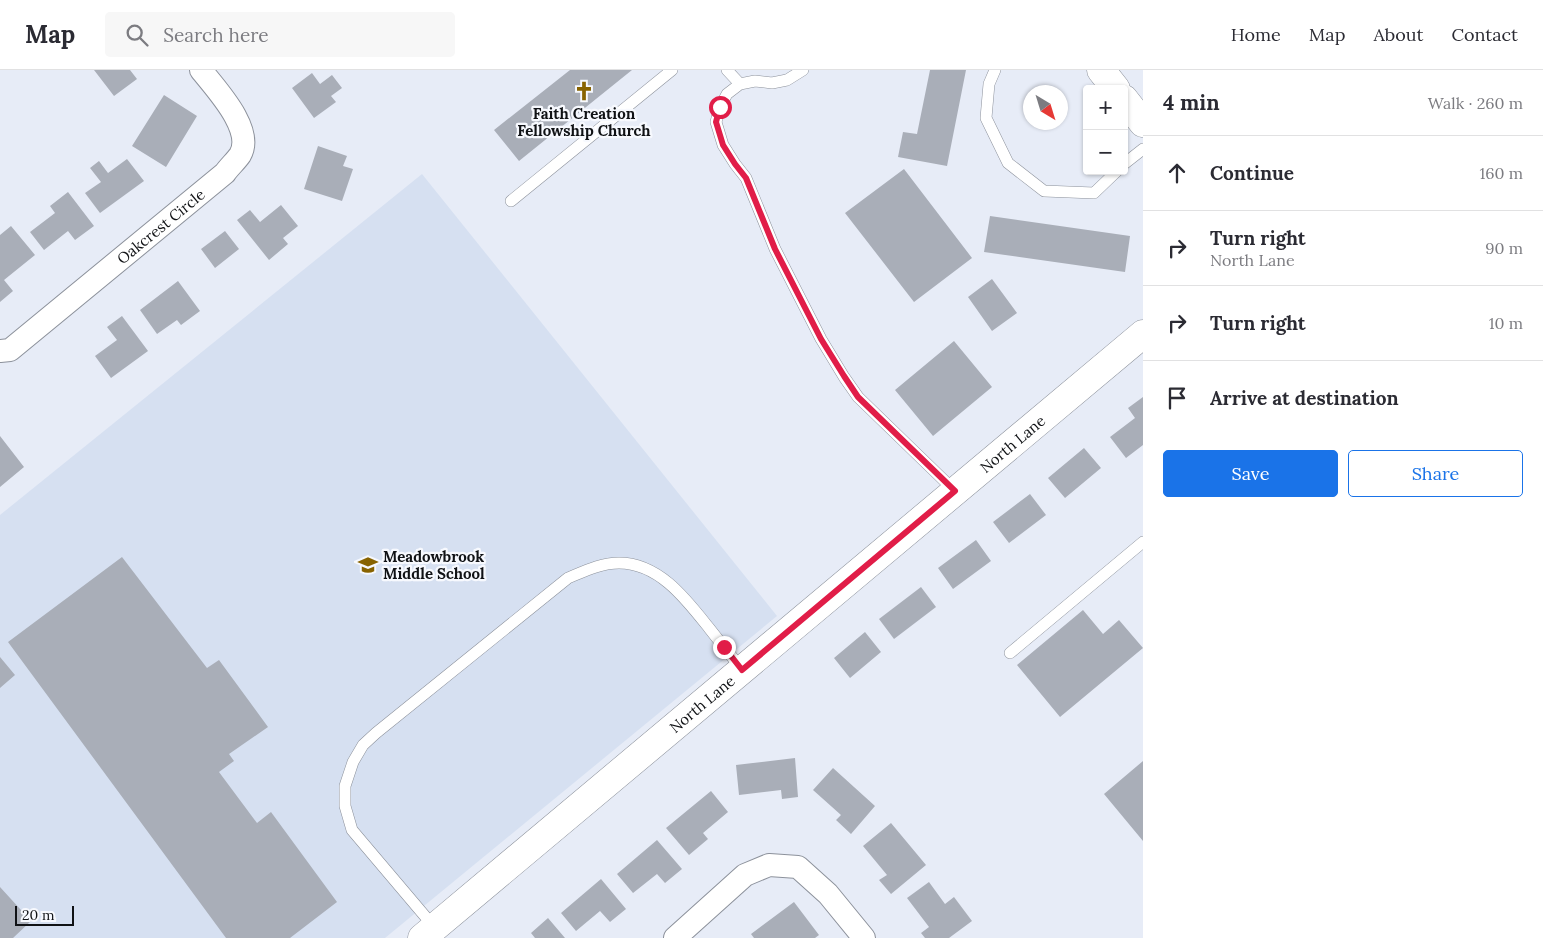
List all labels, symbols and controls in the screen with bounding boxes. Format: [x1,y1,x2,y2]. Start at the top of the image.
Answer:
search box [105,12,455,57]
text: Map [25,19,75,50]
icon: search [123,21,151,49]
text: Search here [163,23,269,47]
text: Home [1231,23,1281,46]
text: Map [1309,23,1345,46]
text: About [1373,23,1423,46]
text: Contact [1451,23,1518,46]
church icon: Faith Creation Fellowship Church [573,80,595,102]
north arrow [1023,85,1068,130]
map controls [1083,85,1128,175]
button: + [1083,85,1128,130]
text: 4 min [1163,89,1220,116]
text: Walk · 260 m [1428,93,1523,113]
route start [709,96,732,119]
place label: Faith Creation Fellowship Church [517,104,651,140]
button: − [1083,130,1128,175]
icon: ahead [1163,159,1191,187]
text: Continue [1210,161,1294,185]
text: 160 m [1479,163,1523,183]
street label: Oakcrest Circle [113,184,208,268]
text: Turn right [1210,226,1306,250]
icon: right [1163,234,1191,262]
text: 90 m [1485,238,1523,258]
text: North Lane [1210,250,1295,270]
icon: right [1163,309,1191,337]
text: Turn right [1210,311,1306,335]
text: 10 m [1489,313,1523,333]
icon: arrive [1163,384,1191,412]
text: Arrive at destination [1210,386,1399,410]
street label: North Lane [976,411,1049,476]
button: Save [1163,450,1338,497]
button: Share [1348,450,1523,497]
place label: Meadowbrook Middle School [383,547,485,583]
school or university icon: Meadowbrook Middle School [357,554,379,576]
route end [713,636,736,659]
street label: North Lane [665,671,738,736]
scale bar [15,903,74,926]
text: 20 m [22,906,54,924]

